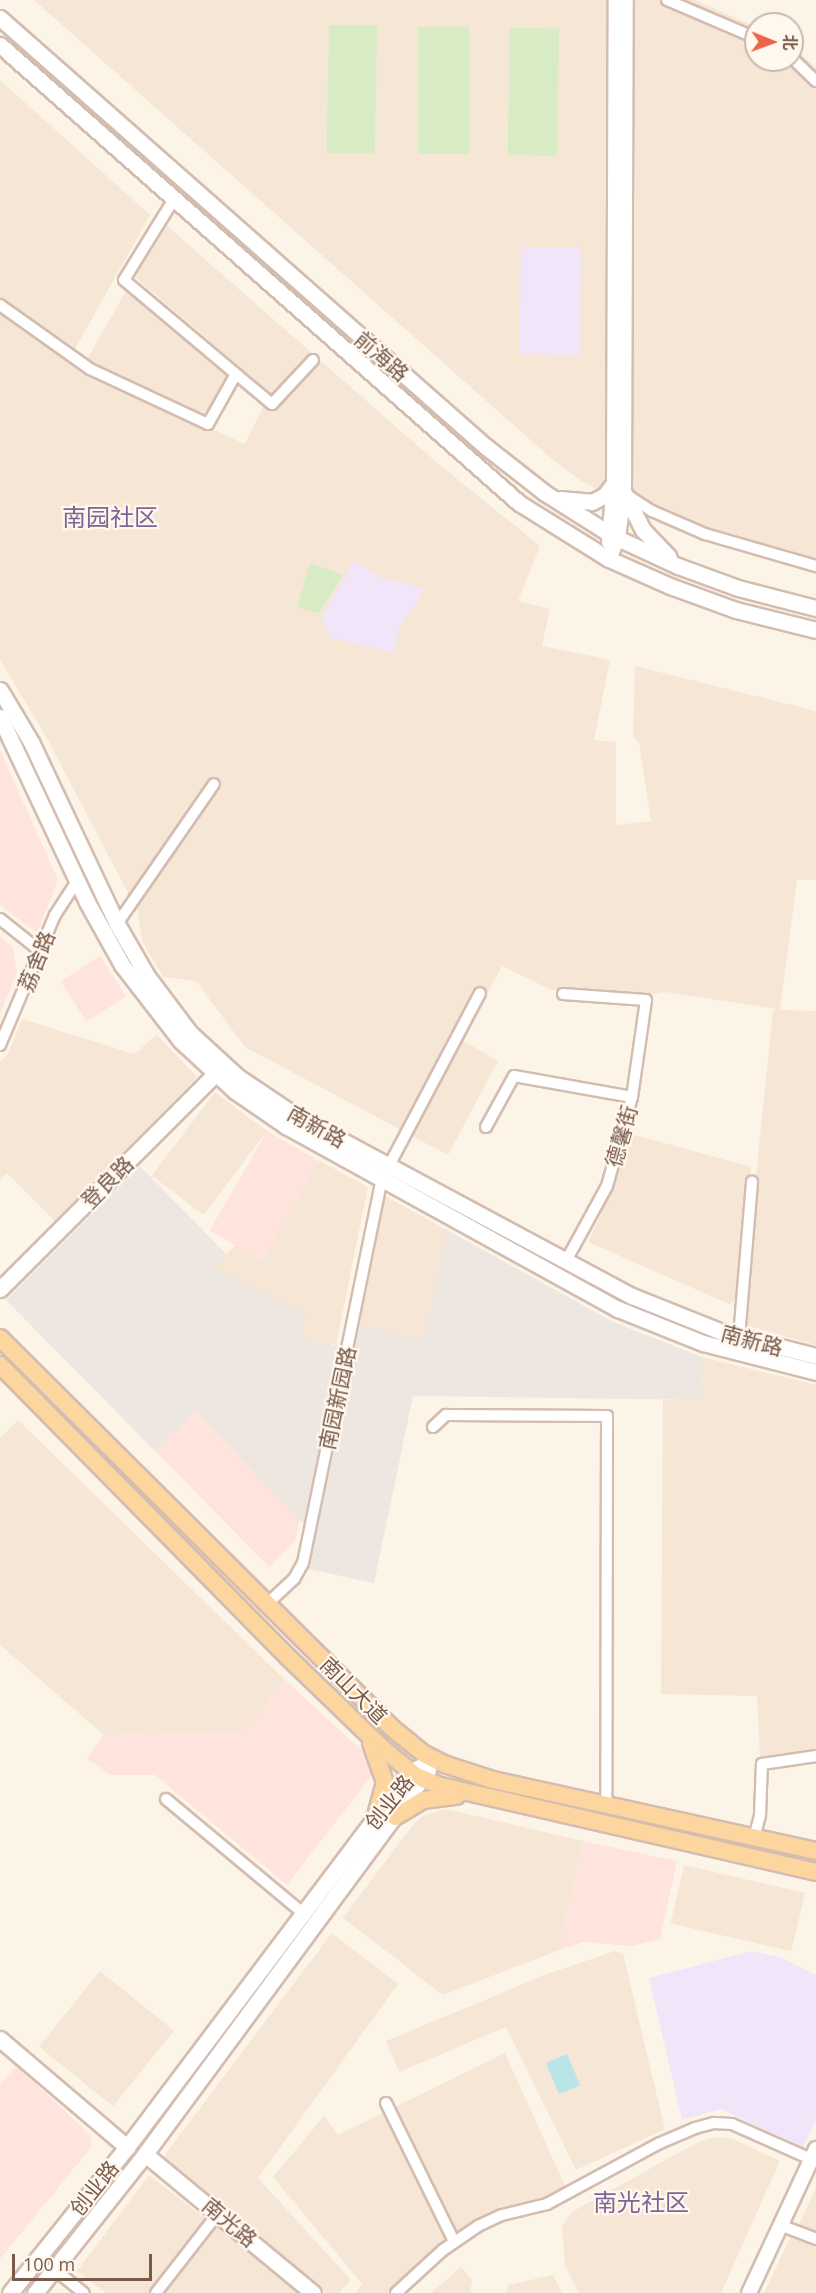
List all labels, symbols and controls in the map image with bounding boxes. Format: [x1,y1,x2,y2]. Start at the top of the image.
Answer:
north arrow [744,12,804,72]
text: 北 [779,34,801,50]
street label: 前海路 [350,326,414,386]
district label: 南园社区 [62,503,158,531]
street label: 荔舍路 [13,927,59,995]
street label: 南新路 [283,1100,351,1152]
street label: 德馨街 [600,1102,642,1170]
street label: 登良路 [76,1151,138,1213]
street label: 南新路 [718,1320,786,1360]
street label: 南园新园路 [314,1344,360,1452]
street label: 南山大道 [315,1651,393,1729]
street label: 创业路 [359,1770,419,1834]
street label: 创业路 [64,2156,124,2220]
district label: 南光社区 [593,2188,689,2216]
street label: 南光路 [198,2192,262,2252]
scale bar [15,2242,154,2280]
text: 100 m [23,2252,75,2276]

